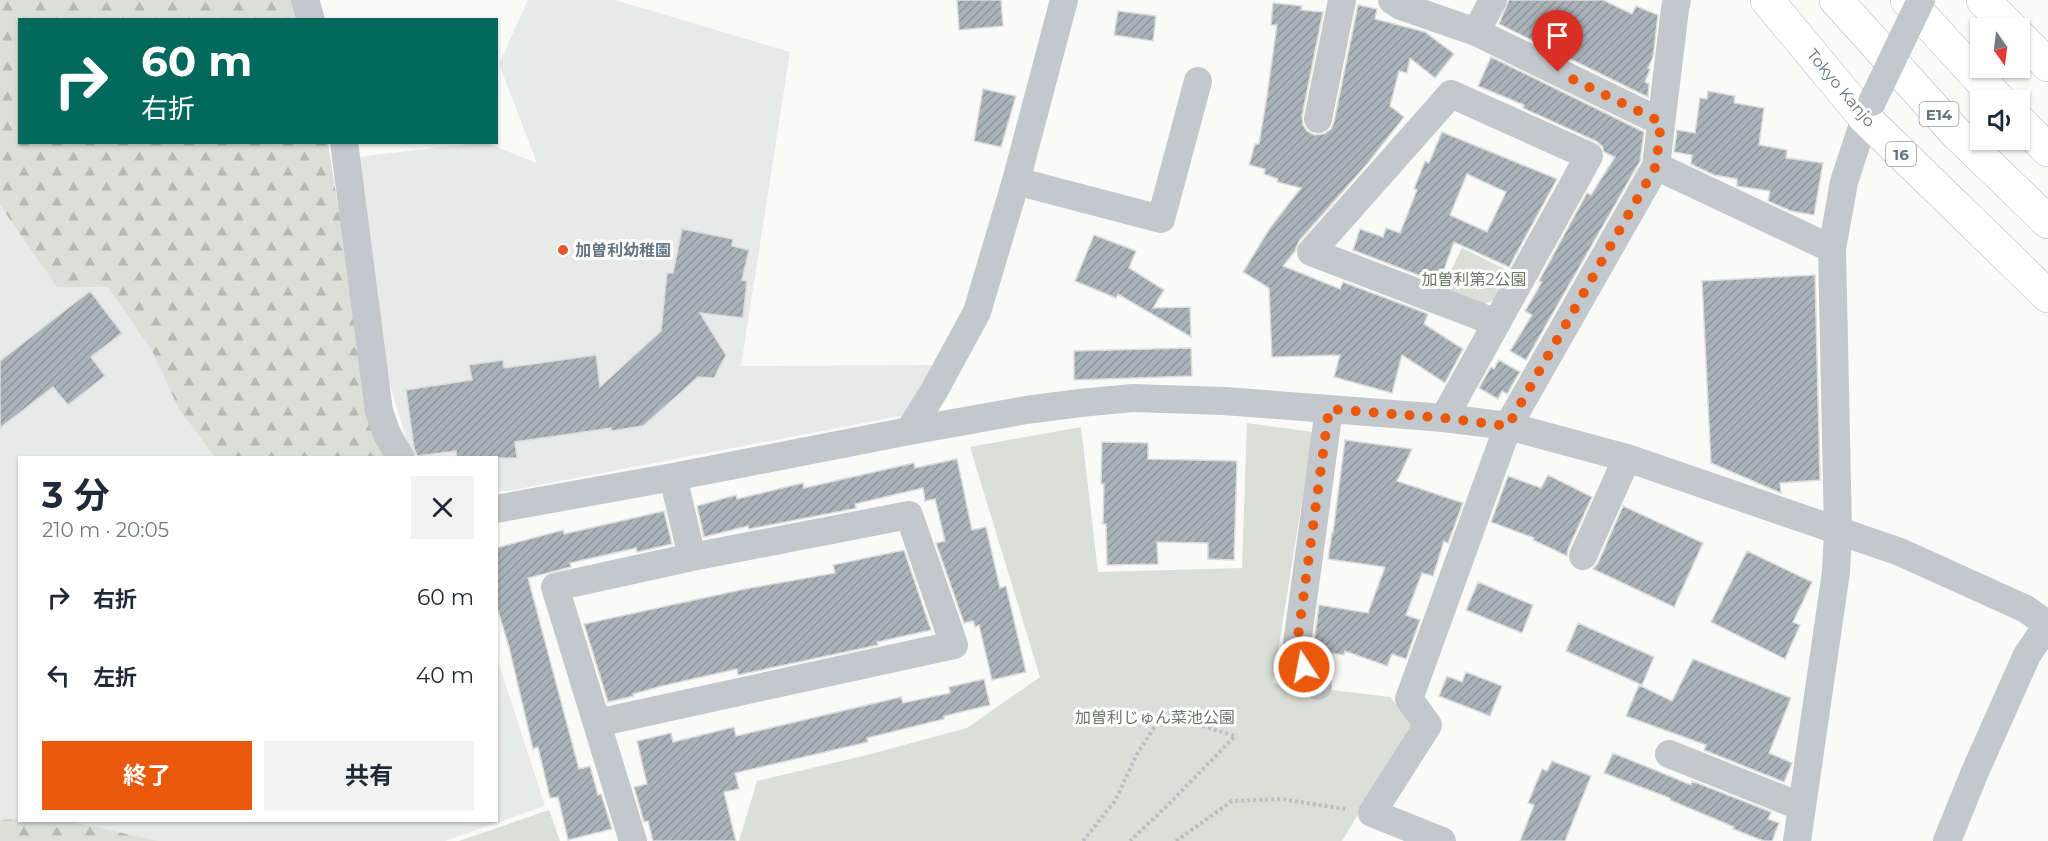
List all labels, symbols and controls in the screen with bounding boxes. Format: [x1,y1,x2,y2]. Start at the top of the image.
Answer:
pin [1532,10,1583,72]
north arrow [1970,18,2030,78]
map controls [1970,18,2030,150]
icon: arrive [1541,19,1574,52]
text: 60 m [141,35,252,87]
icon: right [42,42,120,120]
street label: Tokyo Kanjo [1803,45,1879,131]
button: sound [1970,90,2030,150]
text: 右折 [141,92,195,125]
road number: E14 [1920,102,1958,126]
road number: 16 [1886,142,1916,166]
place label: 加曽利幼稚園 [575,241,671,260]
marker: 加曽利幼稚園 [556,243,570,257]
park label: 加曽利第2公園 [1421,270,1527,289]
text: 3 分 [42,473,110,517]
button: close [411,476,474,539]
text: 210 m · 20:05 [42,518,169,542]
icon: right [42,581,75,614]
text: 60 m [417,584,474,611]
text: 右折 [93,586,137,613]
position arrow [1272,635,1336,699]
icon: left [42,659,75,692]
text: 40 m [416,662,474,689]
text: 左折 [93,664,137,691]
park label: 加曽利じゅん菜池公園 [1075,708,1235,727]
button: 終了 [42,741,252,810]
button: 共有 [264,741,474,810]

